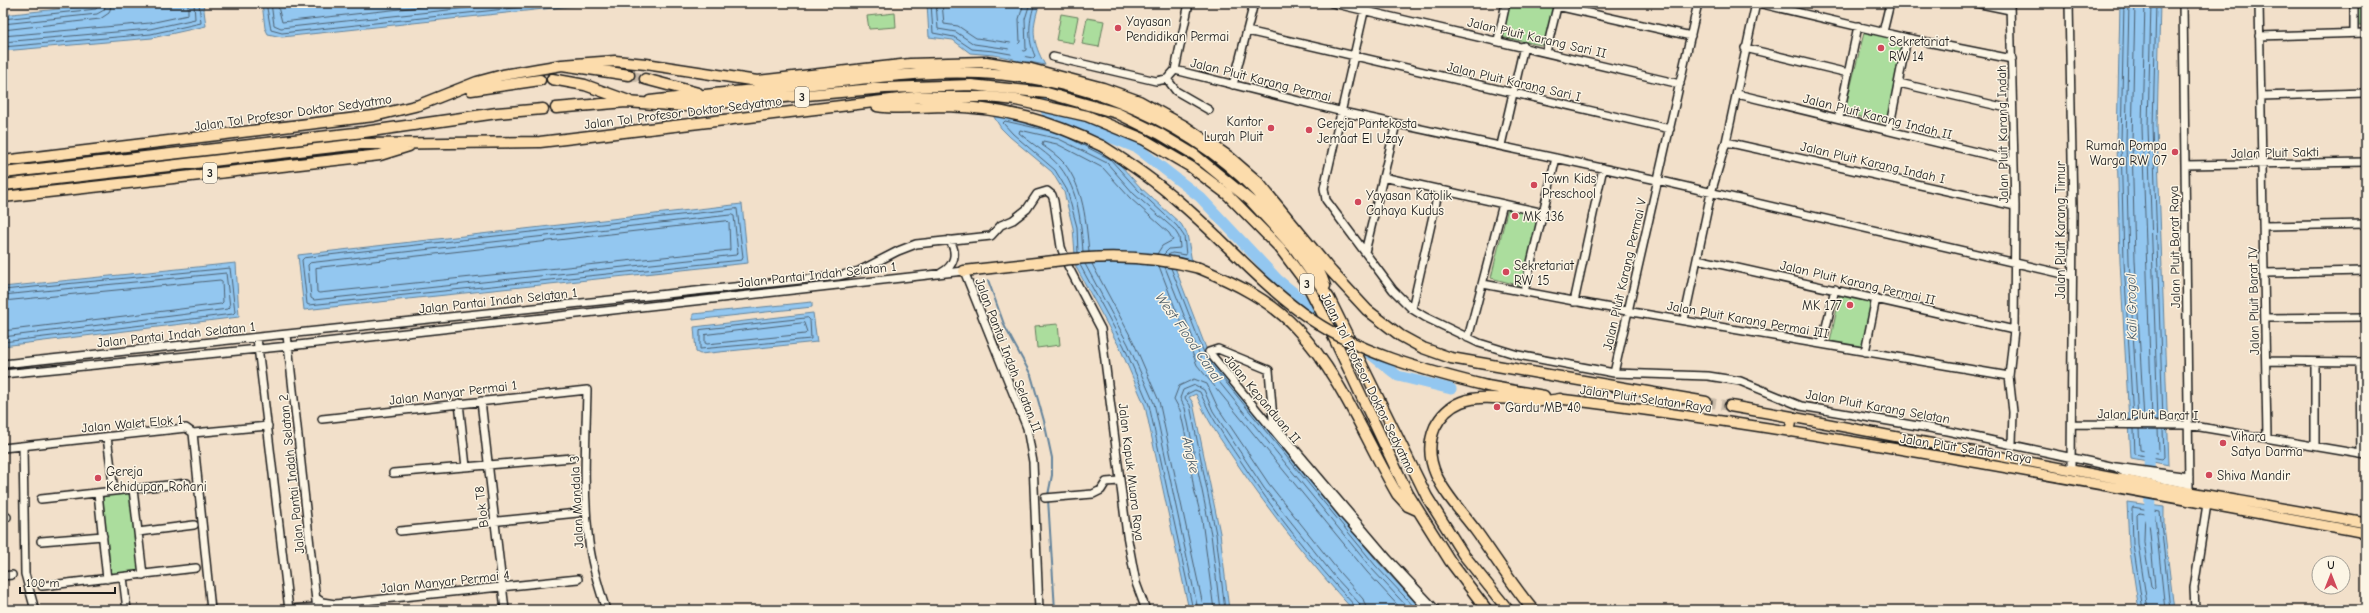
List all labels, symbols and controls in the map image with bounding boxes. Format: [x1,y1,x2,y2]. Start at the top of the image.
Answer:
place label: Yayasan Pendidikan Permai [1126,14,1229,44]
street label: Jalan Pluit Karang Sari II [1466,14,1608,61]
marker: Yayasan Pendidikan Permai [1113,23,1123,33]
place label: Sekretariat RW 14 [1889,34,1950,64]
marker: Sekretariat RW 14 [1876,43,1886,53]
street label: Jalan Pluit Karang Permai [1189,55,1333,104]
street label: Jalan Pluit Karang Sari I [1445,59,1582,104]
street label: Jalan Pluit Karang Indah [1994,65,2011,203]
road number: 3 [795,87,809,107]
street label: Jalan Tol Profesor Doktor Sedyatmo [193,91,393,134]
street label: Jalan Pluit Karang Indah II [1802,91,1954,142]
street label: Jalan Tol Profesor Doktor Sedyatmo [583,93,783,132]
place label: Kantor Lurah Pluit [1204,114,1264,144]
place label: Gereja Pantekosta Jemaat El Uzay [1317,116,1417,146]
marker: Kantor Lurah Pluit [1266,123,1276,133]
marker: Gereja Pantekosta Jemaat El Uzay [1304,125,1314,135]
place label: Rumah Pompa Warga RW 07 [2086,138,2167,168]
street label: Jalan Pluit Karang Indah I [1799,139,1947,186]
street label: Jalan Pluit Sakti [2231,144,2319,161]
marker: Rumah Pompa Warga RW 07 [2170,147,2180,157]
street label: Jalan Pluit Karang Timur [2053,160,2068,299]
road number: 3 [203,163,217,183]
place label: Town Kids Preschool [1542,171,1596,201]
marker: Town Kids Preschool [1529,180,1539,190]
street label: Jalan Pluit Barat Raya [2166,186,2183,308]
place label: Yayasan Katolik Cahaya Kudus [1366,188,1453,218]
marker: Yayasan Katolik Cahaya Kudus [1353,197,1363,207]
street label: Jalan Pluit Karang Permai V [1600,197,1649,352]
place label: MK 136 [1523,209,1564,224]
marker: MK 136 [1510,211,1520,221]
street label: Jalan Pluit Barat IV [2245,247,2262,355]
street label: Jalan Pluit Karang Permai II [1779,257,1937,308]
place label: Sekretariat RW 15 [1514,258,1575,288]
street label: Jalan Pantai Indah Selatan 1 [737,259,897,290]
marker: Sekretariat RW 15 [1501,267,1511,277]
water label: Kali Grogol [2122,273,2141,340]
road number: 3 [1300,274,1314,294]
street label: Jalan Pantai Indah Selatan II [972,276,1045,434]
street label: Jalan Pantai Indah Selatan 1 [418,285,578,316]
water label: West Flood Canal [1151,289,1226,386]
street label: Jalan Tol Profesor Doktor Sedyatmo [1318,290,1419,476]
street label: Jalan Pluit Karang Permai III [1666,298,1830,341]
place label: MK 177 [1802,298,1842,313]
marker: MK 177 [1845,300,1855,310]
street label: Jalan Pantai Indah Selatan 1 [96,319,256,350]
street label: Jalan Kepanduan II [1221,352,1304,446]
street label: Jalan Manyar Permai 1 [388,377,518,408]
street label: Jalan Pluit Selatan Raya [1579,382,1713,415]
street label: Jalan Pluit Karang Selatan [1805,386,1951,427]
street label: Jalan Pantai Indah Selatan 2 [276,393,307,555]
place label: Gardu MB 40 [1505,400,1581,415]
street label: Jalan Kapuk Muara Raya [1116,402,1147,542]
marker: Gardu MB 40 [1492,402,1502,412]
street label: Jalan Pluit Barat I [2097,406,2199,423]
street label: Jalan Walet Elok 1 [81,412,183,435]
place label: Vihara Satya Darma [2231,429,2303,459]
street label: Jalan Pluit Selatan Raya [1899,431,2033,466]
water label: Angke [1178,434,1203,475]
marker: Vihara Satya Darma [2218,438,2228,448]
street label: Jalan Mandala 3 [567,455,586,549]
place label: Gereja Kehidupan Rohani [106,464,207,494]
place label: Shiva Mandir [2217,468,2291,483]
marker: Shiva Mandir [2204,470,2214,480]
marker: Gereja Kehidupan Rohani [93,473,103,483]
street label: Blok T8 [471,485,491,529]
north arrow [2311,555,2351,595]
text: U [2327,559,2335,572]
street label: Jalan Manyar Permai 4 [380,567,510,596]
scale bar [20,569,115,595]
text: 100 m [26,576,59,590]

